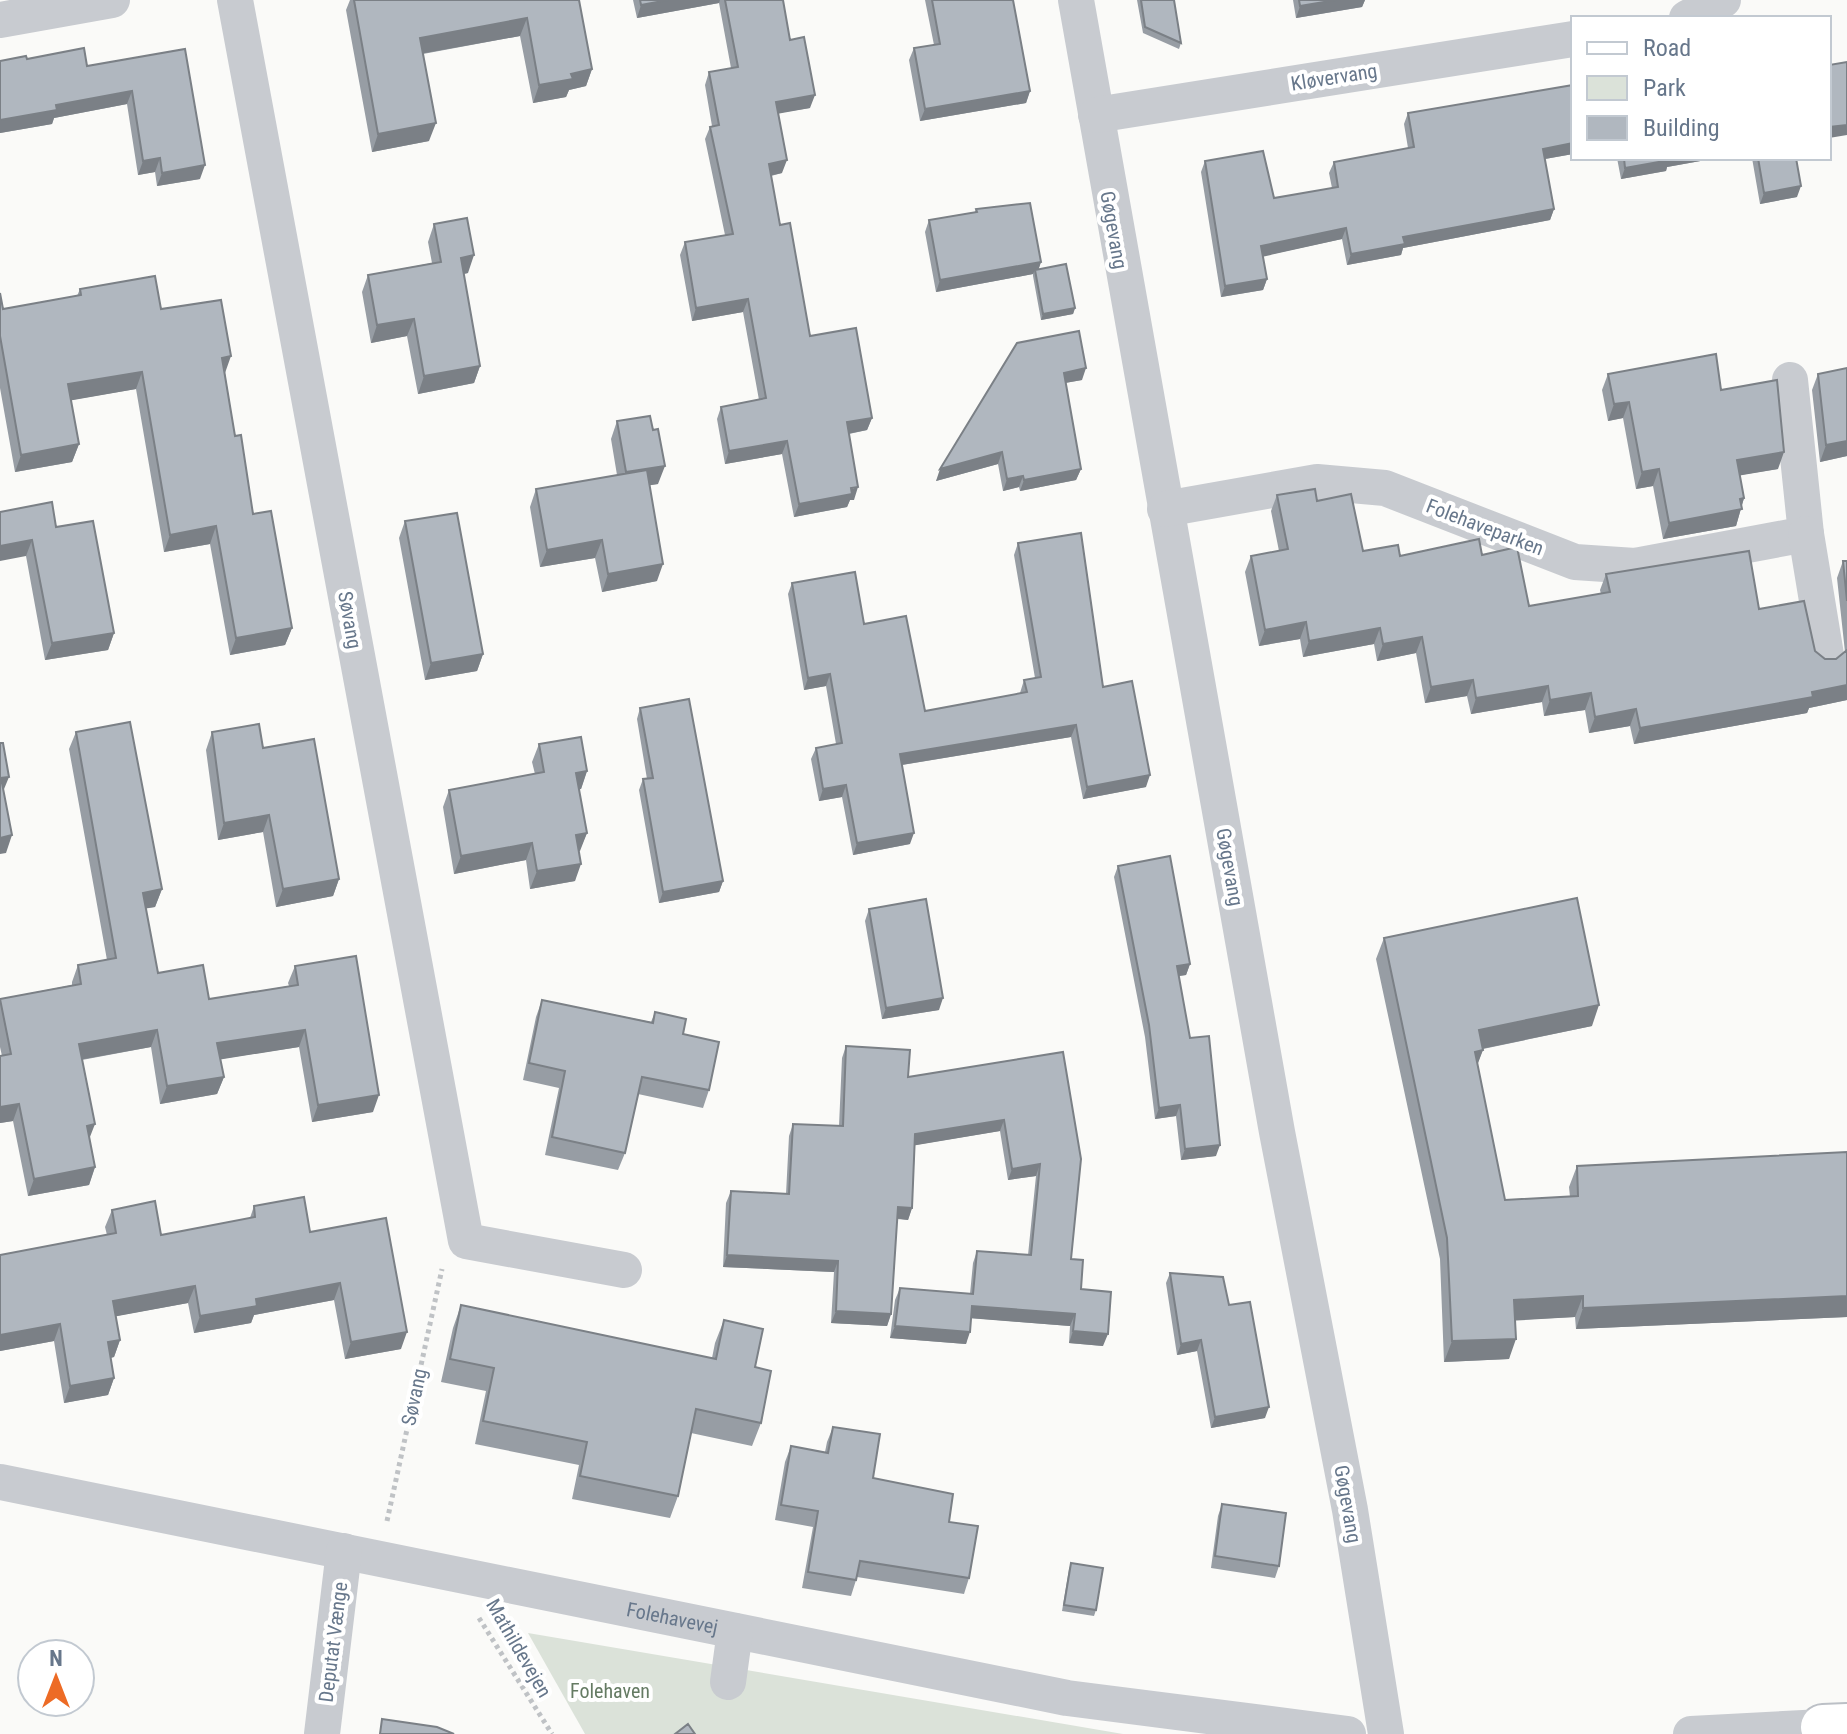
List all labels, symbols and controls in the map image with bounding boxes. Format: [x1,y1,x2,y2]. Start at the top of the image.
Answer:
legend [1571,16,1831,160]
text: Road [1643,34,1691,62]
street label: Kløvervang [1289,58,1379,96]
text: Park [1643,74,1686,102]
text: Building [1643,114,1720,142]
street label: Gøgevang [1095,189,1133,271]
street label: Folehaveparken [1423,494,1547,560]
street label: Søvang [333,589,367,651]
street label: Gøgevang [1211,826,1249,908]
street label: Søvang [396,1366,432,1428]
street label: Gøgevang [1329,1463,1367,1545]
street label: Deputat Vænge [314,1580,352,1704]
street label: Mathildevejen [481,1594,557,1702]
street label: Folehavevej [625,1597,720,1639]
north arrow [16,1638,96,1718]
text: N [49,1646,63,1671]
park label: Folehaven [570,1679,650,1703]

